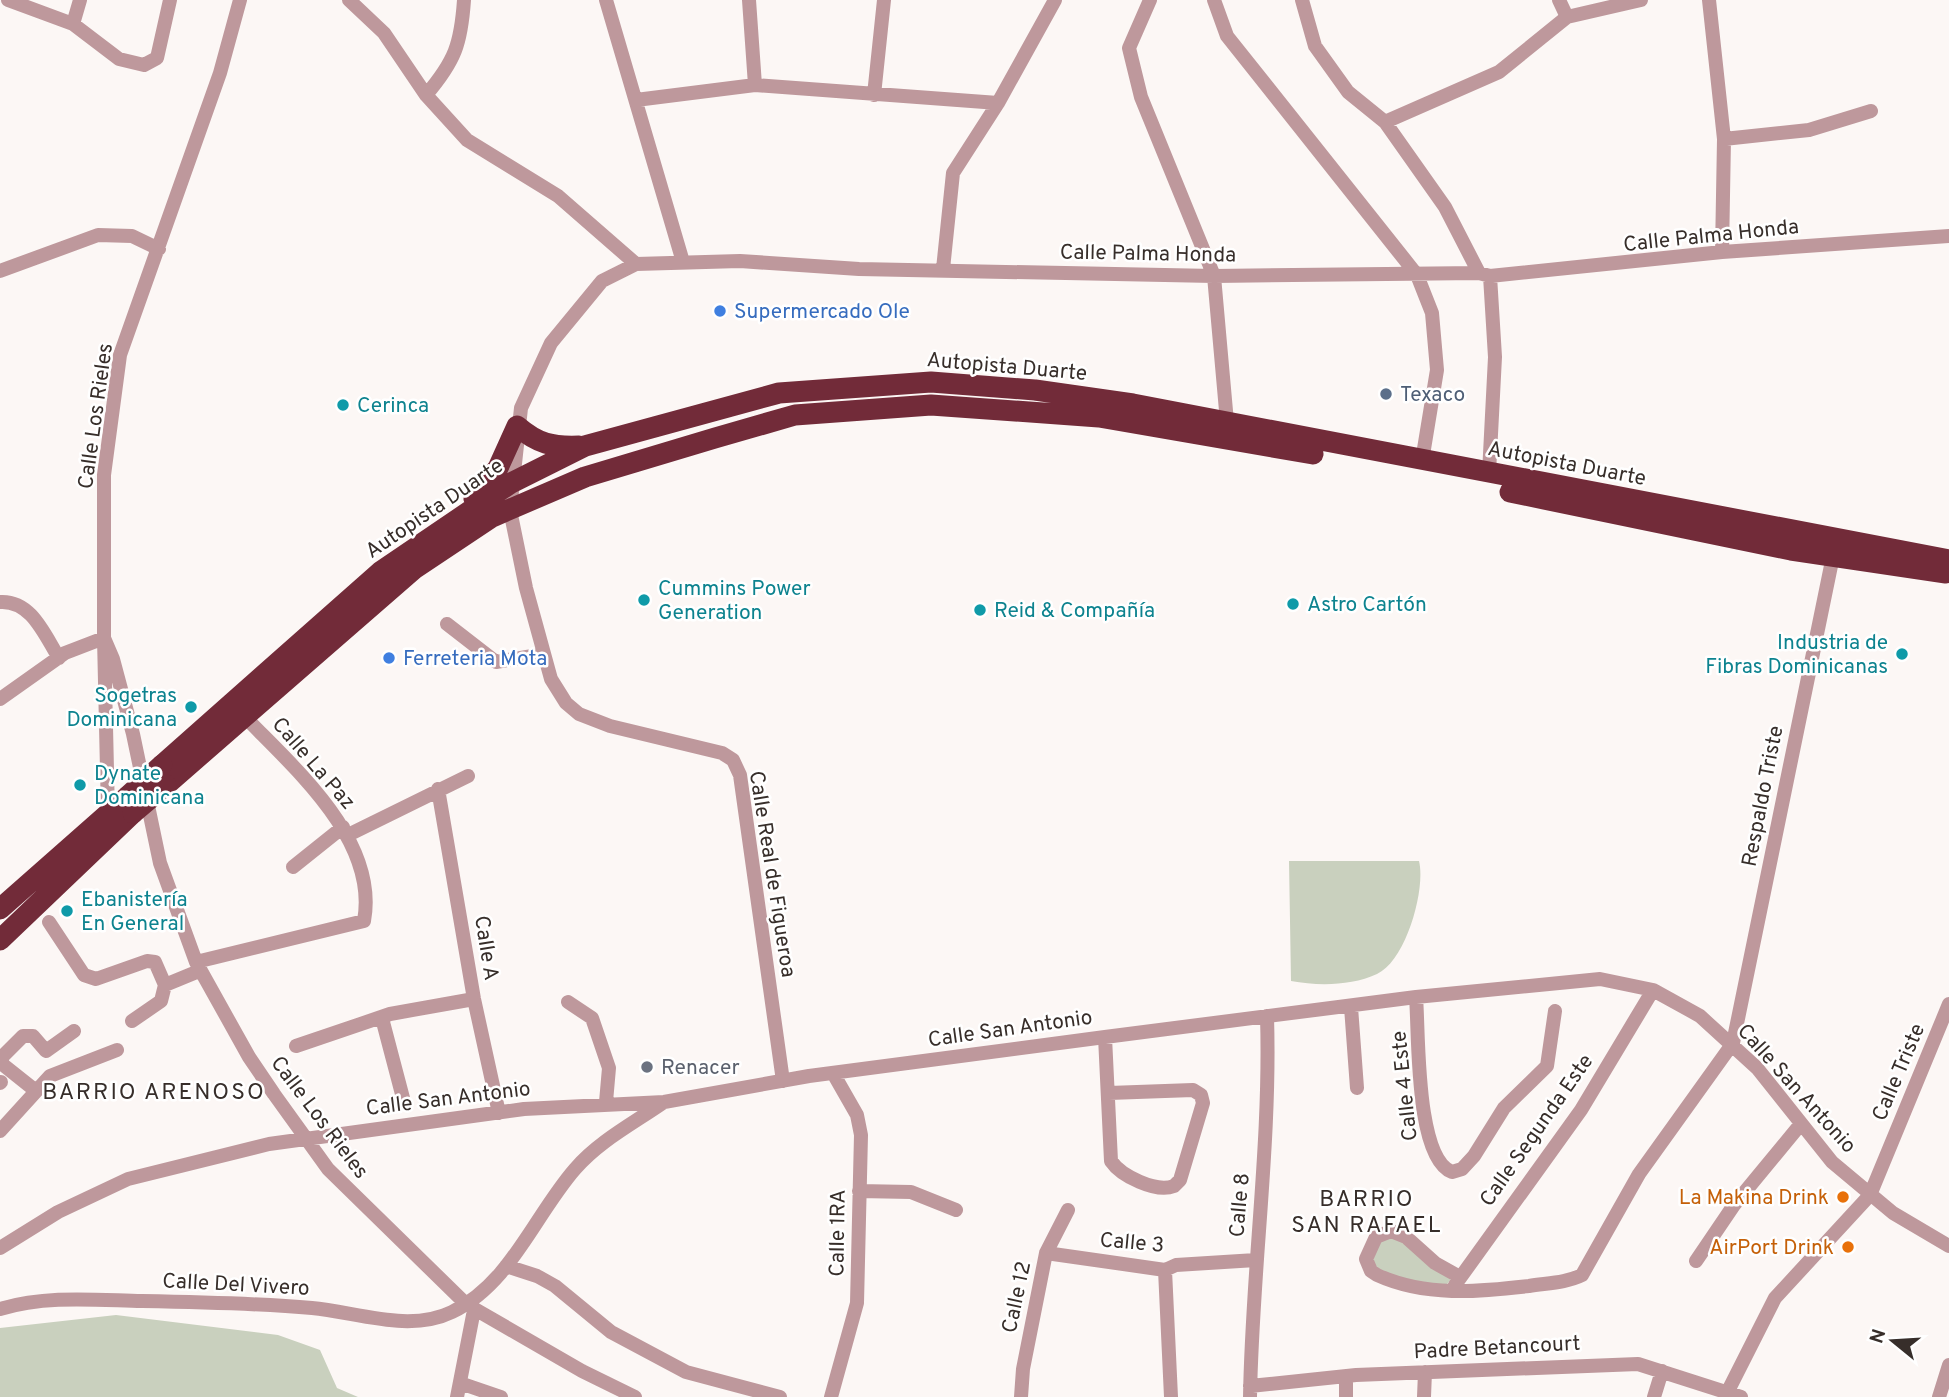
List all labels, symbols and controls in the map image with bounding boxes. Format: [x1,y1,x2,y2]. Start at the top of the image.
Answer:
street label: Calle Palma Honda [1622,214,1800,259]
street label: Calle Palma Honda [1060,239,1236,270]
place label: Supermercado Ole [734,299,910,326]
marker: Supermercado Ole [712,303,728,319]
street label: Calle Los Rieles [73,342,120,491]
street label: Autopista Duarte [925,347,1088,388]
place label: Texaco [1400,382,1465,409]
marker: Texaco [1378,386,1394,402]
place label: Cerinca [357,393,429,420]
marker: Cerinca [335,397,351,413]
street label: Autopista Duarte [1485,436,1648,493]
street label: Autopista Duarte [361,453,509,565]
place label: Cummins Power Generation [658,576,811,627]
marker: Cummins Power Generation [636,592,652,608]
place label: Astro Cartón [1307,592,1427,619]
marker: Astro Cartón [1285,596,1301,612]
place label: Reid & Compañía [994,598,1155,625]
marker: Reid & Compañía [972,602,988,618]
place label: Industria de Fibras Dominicanas [1705,630,1888,681]
place label: Ferreteria Mota [403,646,547,673]
marker: Industria de Fibras Dominicanas [1894,646,1910,662]
marker: Ferreteria Mota [381,650,397,666]
place label: Sogetras Dominicana [66,683,177,734]
marker: Sogetras Dominicana [183,699,199,715]
street label: Calle La Paz [265,712,360,816]
street label: Respaldo Triste [1737,723,1790,869]
place label: Dynate Dominicana [94,761,205,812]
street label: Calle Real de Figueroa [742,769,801,980]
marker: Dynate Dominicana [72,777,88,793]
place label: Ebanistería En General [81,887,188,938]
marker: Ebanistería En General [59,903,75,919]
street label: Calle A [467,914,504,983]
street label: Calle San Antonio [926,1005,1094,1054]
street label: Calle San Antonio [1730,1018,1861,1160]
street label: Calle Triste [1867,1020,1932,1125]
street label: Calle 4 Este [1386,1029,1425,1142]
street label: Calle Segunda Este [1474,1049,1600,1212]
street label: Calle Los Rieles [264,1051,374,1185]
place label: Renacer [661,1055,740,1082]
marker: Renacer [639,1059,655,1075]
street label: Calle San Antonio [364,1076,532,1123]
district label: BARRIO ARENOSO [42,1079,266,1108]
street label: Calle 8 [1224,1172,1257,1239]
place label: La Makina Drink [1679,1185,1829,1212]
district label: BARRIO SAN RAFAEL [1291,1186,1443,1241]
street label: Calle 1RA [824,1189,853,1277]
marker: La Makina Drink [1835,1189,1851,1205]
street label: Calle 3 [1099,1227,1165,1260]
place label: AirPort Drink [1709,1235,1834,1262]
marker: AirPort Drink [1840,1239,1856,1255]
street label: Calle 12 [997,1259,1038,1336]
street label: Calle Del Vivero [162,1268,310,1303]
north arrow [1858,1306,1928,1376]
text: N [1865,1326,1892,1347]
street label: Padre Betancourt [1413,1331,1581,1366]

